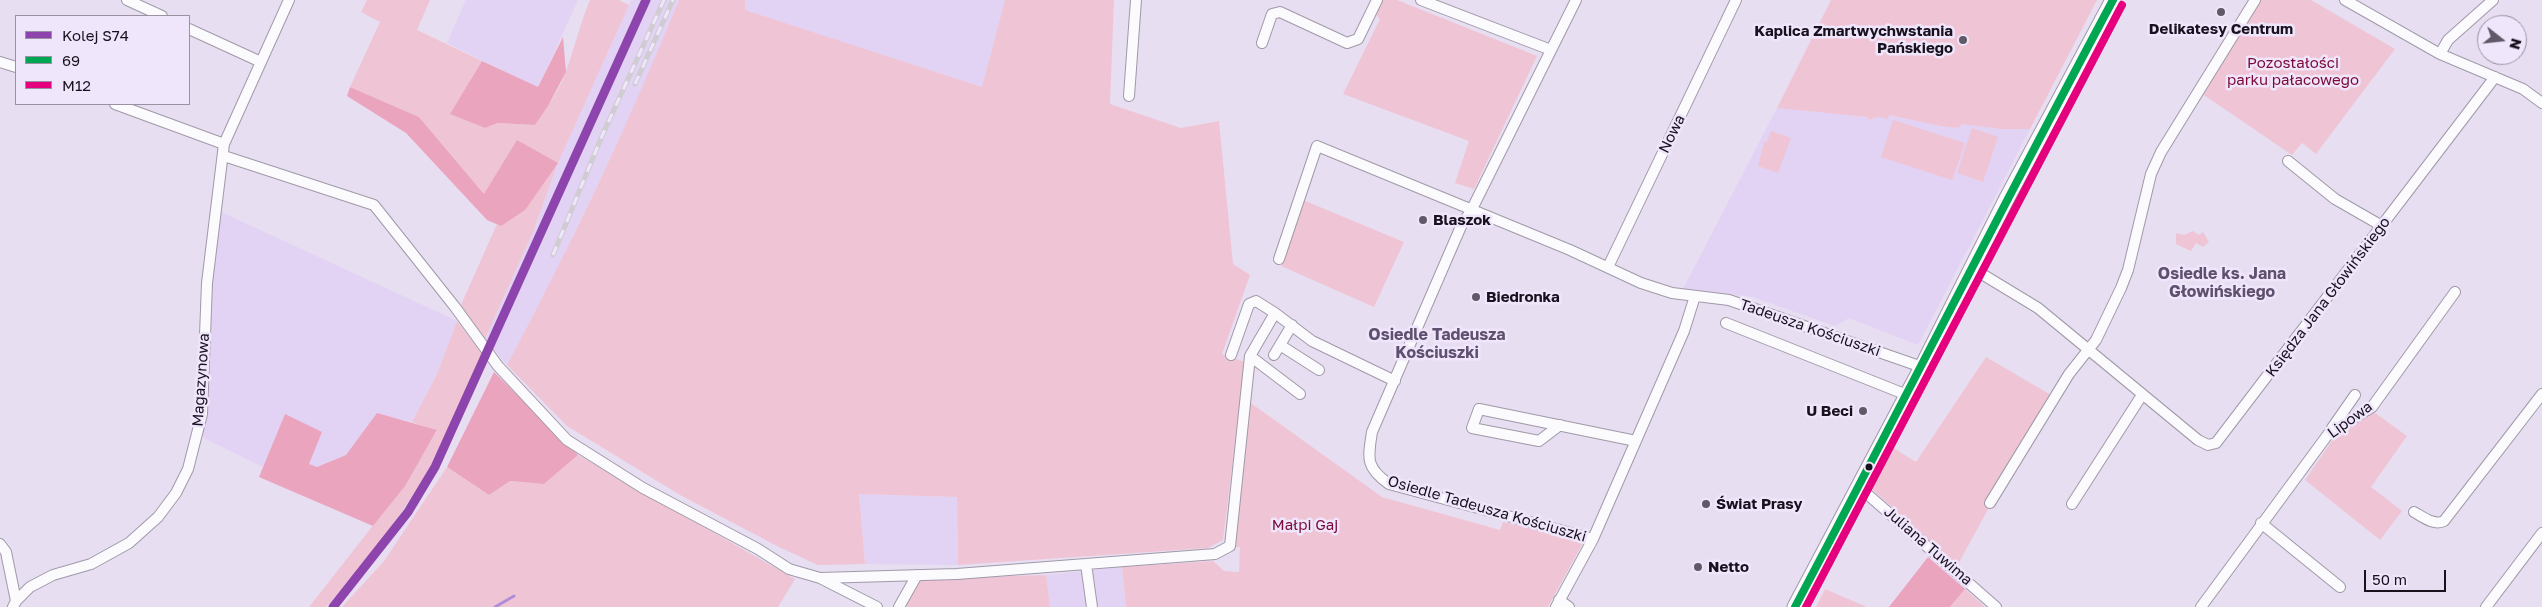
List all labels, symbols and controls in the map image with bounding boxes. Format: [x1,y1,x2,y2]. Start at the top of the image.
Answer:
marker: Delikatesy Centrum [2215,6,2227,18]
legend [15,15,190,105]
north arrow [2477,15,2527,65]
place label: Delikatesy Centrum [2149,20,2293,38]
place label: Kaplica Zmartwychwstania Pańskiego [1754,22,1953,57]
text: Kolej S74 [62,26,129,44]
marker: Kaplica Zmartwychwstania Pańskiego [1957,34,1969,46]
text: N [2506,37,2526,51]
text: 69 [62,51,80,69]
park label: Pozostałości parku pałacowego [2227,54,2359,89]
text: M12 [62,76,91,94]
street label: Nowa [1655,112,1689,156]
place label: Blaszok [1433,211,1491,229]
marker: Blaszok [1417,214,1429,226]
street label: Księdza Jana Głowińskiego [2262,214,2394,380]
district label: Osiedle ks. Jana Głowińskiego [2158,264,2286,302]
place label: Biedronka [1486,288,1560,306]
marker: Biedronka [1470,291,1482,303]
street label: Tadeusza Kościuszki [1737,295,1883,361]
district label: Osiedle Tadeusza Kościuszki [1368,325,1506,363]
street label: Magazynowa [189,333,213,427]
street label: Lipowa [2324,398,2376,442]
place label: U Beci [1806,402,1853,420]
marker: U Beci [1857,405,1869,417]
unlabelled marker [1864,462,1874,472]
street label: Osiedle Tadeusza Kościuszki [1386,472,1588,546]
place label: Świat Prasy [1716,495,1803,513]
marker: Świat Prasy [1700,498,1712,510]
street label: Juliana Tuwima [1880,503,1976,589]
park label: Małpi Gaj [1272,516,1338,534]
place label: Netto [1708,558,1749,576]
scale bar [2367,560,2450,592]
marker: Netto [1692,561,1704,573]
text: 50 m [2372,570,2407,588]

